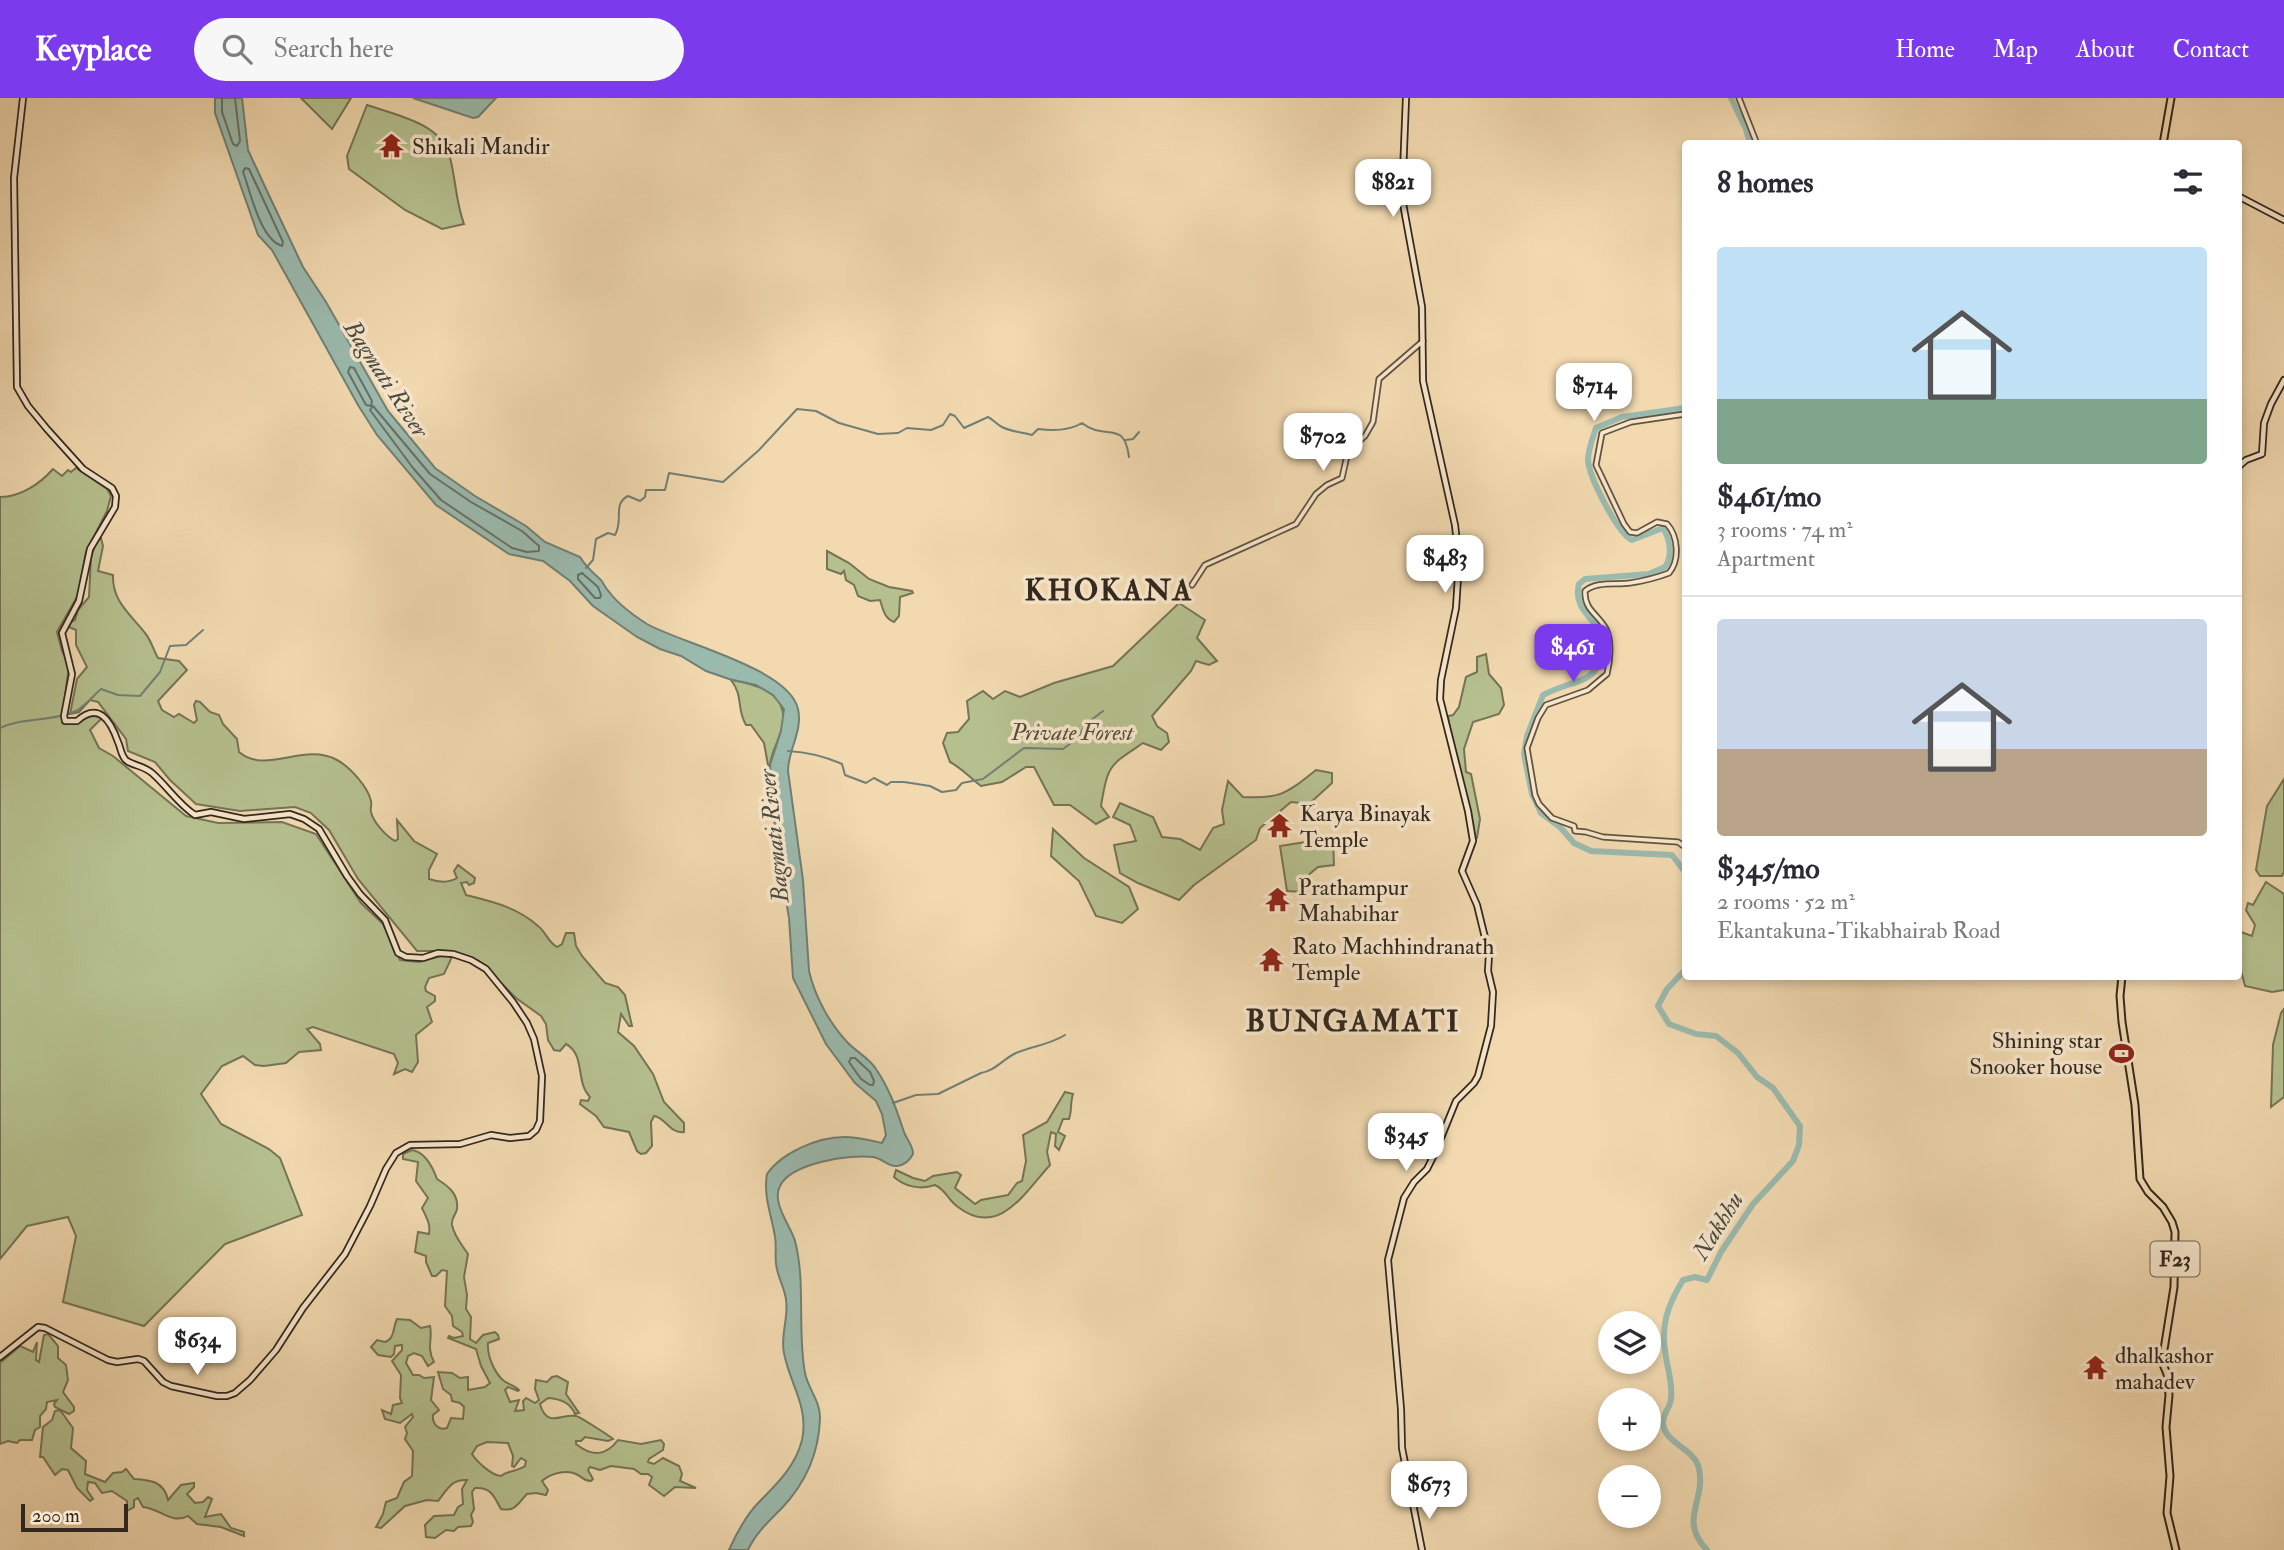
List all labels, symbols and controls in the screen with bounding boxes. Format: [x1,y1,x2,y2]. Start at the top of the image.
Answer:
search box [194,18,684,81]
text: Keyplace [35,29,152,70]
icon: search [218,30,256,68]
text: Search here [274,33,394,65]
text: Home [1895,34,1955,65]
text: Map [1993,34,2038,65]
text: About [2076,34,2135,65]
text: Contact [2173,34,2249,65]
temple icon: Shikali Mandir [378,132,406,160]
place label: Shikali Mandir [412,132,550,161]
pin: $821 [1352,159,1434,219]
icon: filters [2169,163,2207,201]
text: 8 homes [1717,164,1814,201]
text: $821 [1371,167,1415,196]
icon: home [1899,292,2025,418]
water label: Bagmati River [336,314,436,444]
pin: $714 [1553,364,1635,423]
text: $714 [1572,371,1616,400]
pin: $702 [1282,414,1364,473]
text: $702 [1300,421,1346,450]
text: $461/mo [1717,478,1821,515]
text: 3 rooms · 74 m² [1717,515,1853,544]
pin: $483 [1404,536,1486,595]
text: $483 [1422,543,1468,572]
text: Apartment [1717,544,1815,573]
district label: KHOKANA [1025,572,1193,609]
pin: $461 [1532,624,1614,684]
text: $461 [1550,632,1596,661]
icon: home [1899,664,2025,790]
park label: Private Forest [1010,718,1134,747]
water label: Bagmati River [751,767,797,905]
place label: Karya Binayak Temple [1300,799,1431,855]
temple icon: Karya Binayak Temple [1266,812,1294,840]
text: $345/mo [1717,850,1820,887]
place label: Prathampur Mahabihar [1298,873,1408,928]
temple icon: Prathampur Mahabihar [1264,886,1292,914]
text: 2 rooms · 52 m² [1717,887,1855,916]
text: Ekantakuna-Tikabhairab Road [1717,916,2000,945]
place label: Rato Machhindranath Temple [1292,932,1494,988]
temple icon: Rato Machhindranath Temple [1258,945,1286,973]
district label: BUNGAMATI [1246,1003,1460,1040]
place label: Shining star Snooker house [1969,1026,2102,1081]
sports icon: Shining star Snooker house [2108,1039,2136,1067]
pin: $345 [1365,1114,1447,1173]
text: $345 [1384,1121,1428,1150]
water label: Nakhhu [1684,1186,1751,1267]
road number: F23 [2150,1242,2200,1276]
map controls [1598,1311,1661,1528]
button: layers [1598,1311,1661,1374]
pin: $634 [156,1318,238,1377]
text: $634 [174,1325,220,1354]
place label: dhalkashor mahadev [2115,1341,2214,1396]
temple icon: dhalkashor mahadev [2081,1354,2109,1382]
button: + [1598,1388,1661,1451]
pin: $673 [1388,1462,1470,1521]
button: − [1598,1465,1661,1528]
text: $673 [1407,1469,1451,1498]
scale bar [21,1501,128,1533]
text: 200 m [32,1504,80,1528]

